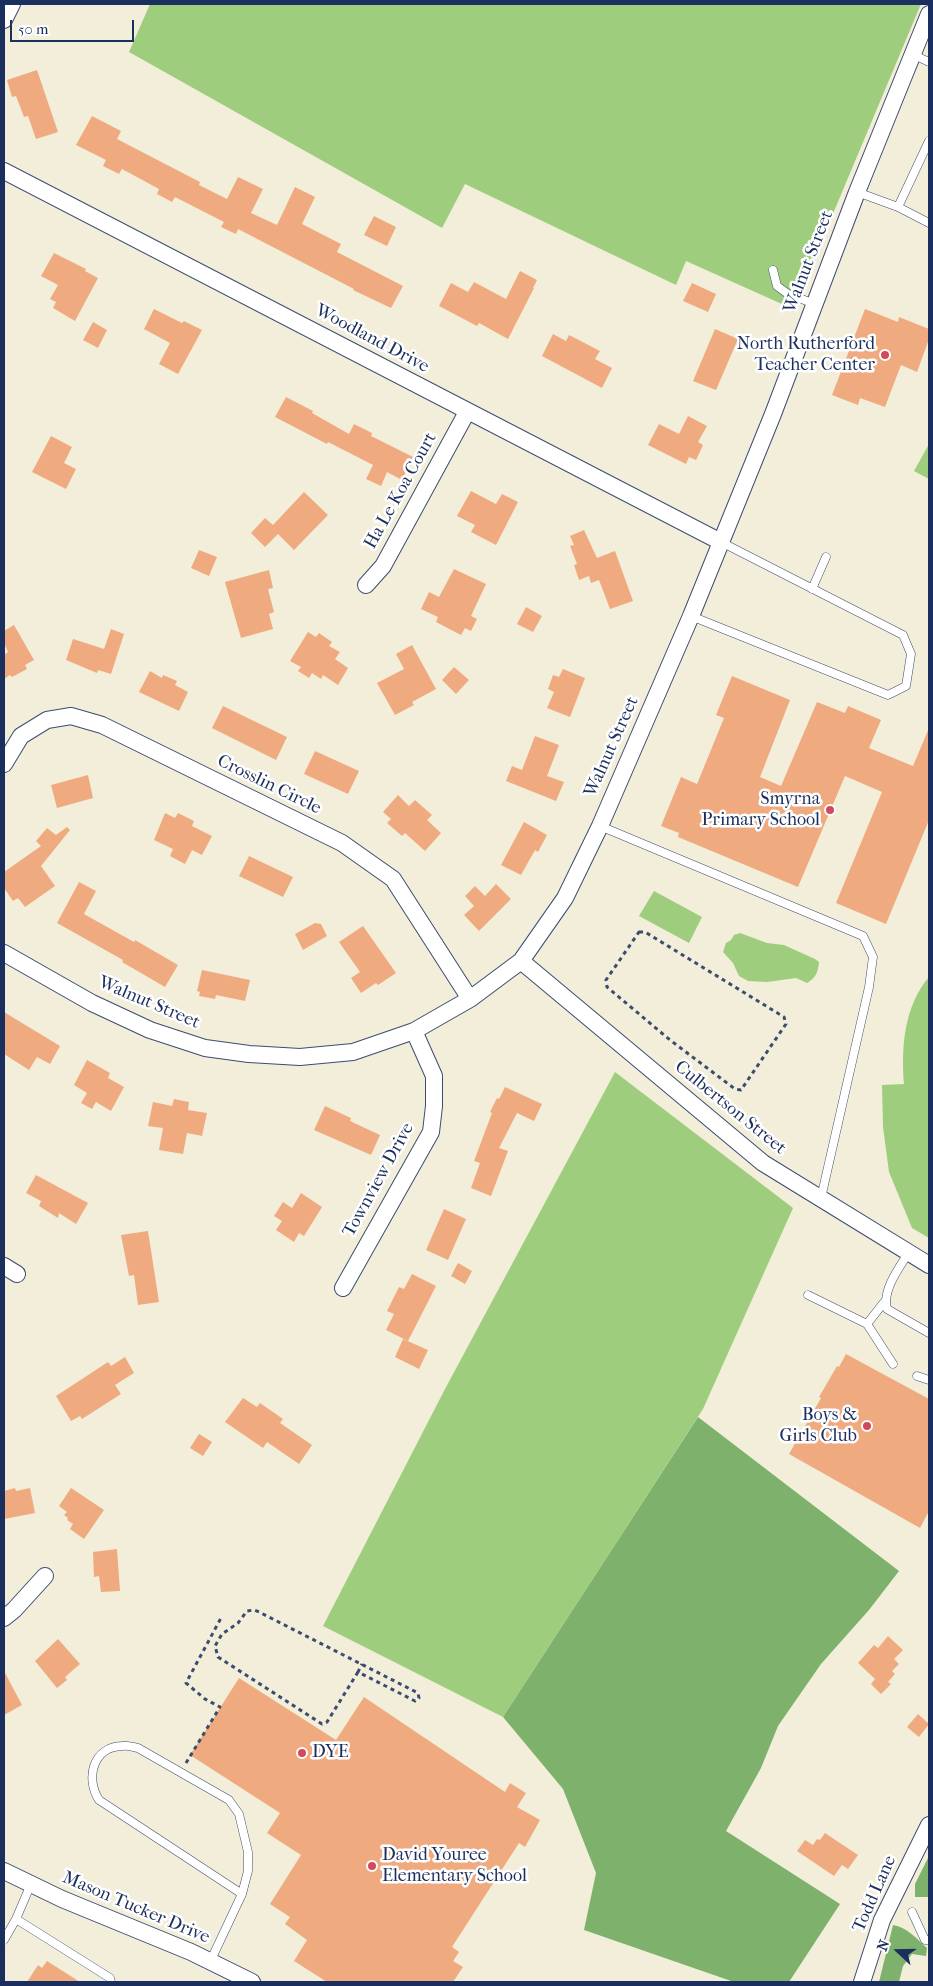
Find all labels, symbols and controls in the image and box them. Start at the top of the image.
scale bar [12,10,136,42]
text: 50 m [18,20,48,38]
street label: Walnut Street [780,208,838,316]
street label: Woodland Drive [311,300,433,378]
place label: North Rutherford Teacher Center [737,334,875,376]
marker: North Rutherford Teacher Center [879,349,891,361]
street label: Ha Le Koa Court [360,429,442,553]
street label: Walnut Street [580,693,644,801]
street label: Crosslin Circle [213,751,325,819]
place label: Smyrna Primary School [702,789,820,832]
marker: Smyrna Primary School [824,804,836,816]
street label: Walnut Street [95,972,203,1034]
street label: Culbertson Street [670,1056,790,1160]
street label: Townview Drive [339,1119,419,1241]
place label: Boys & Girls Club [779,1405,857,1448]
marker: Boys & Girls Club [861,1420,873,1432]
place label: DYE [312,1742,349,1764]
marker: DYE [296,1747,308,1759]
place label: David Youree Elementary School [382,1845,527,1888]
street label: Todd Lane [849,1852,901,1936]
marker: David Youree Elementary School [366,1860,378,1872]
street label: Mason Tucker Drive [59,1867,213,1949]
north arrow [873,1926,923,1976]
text: N [874,1937,893,1953]

